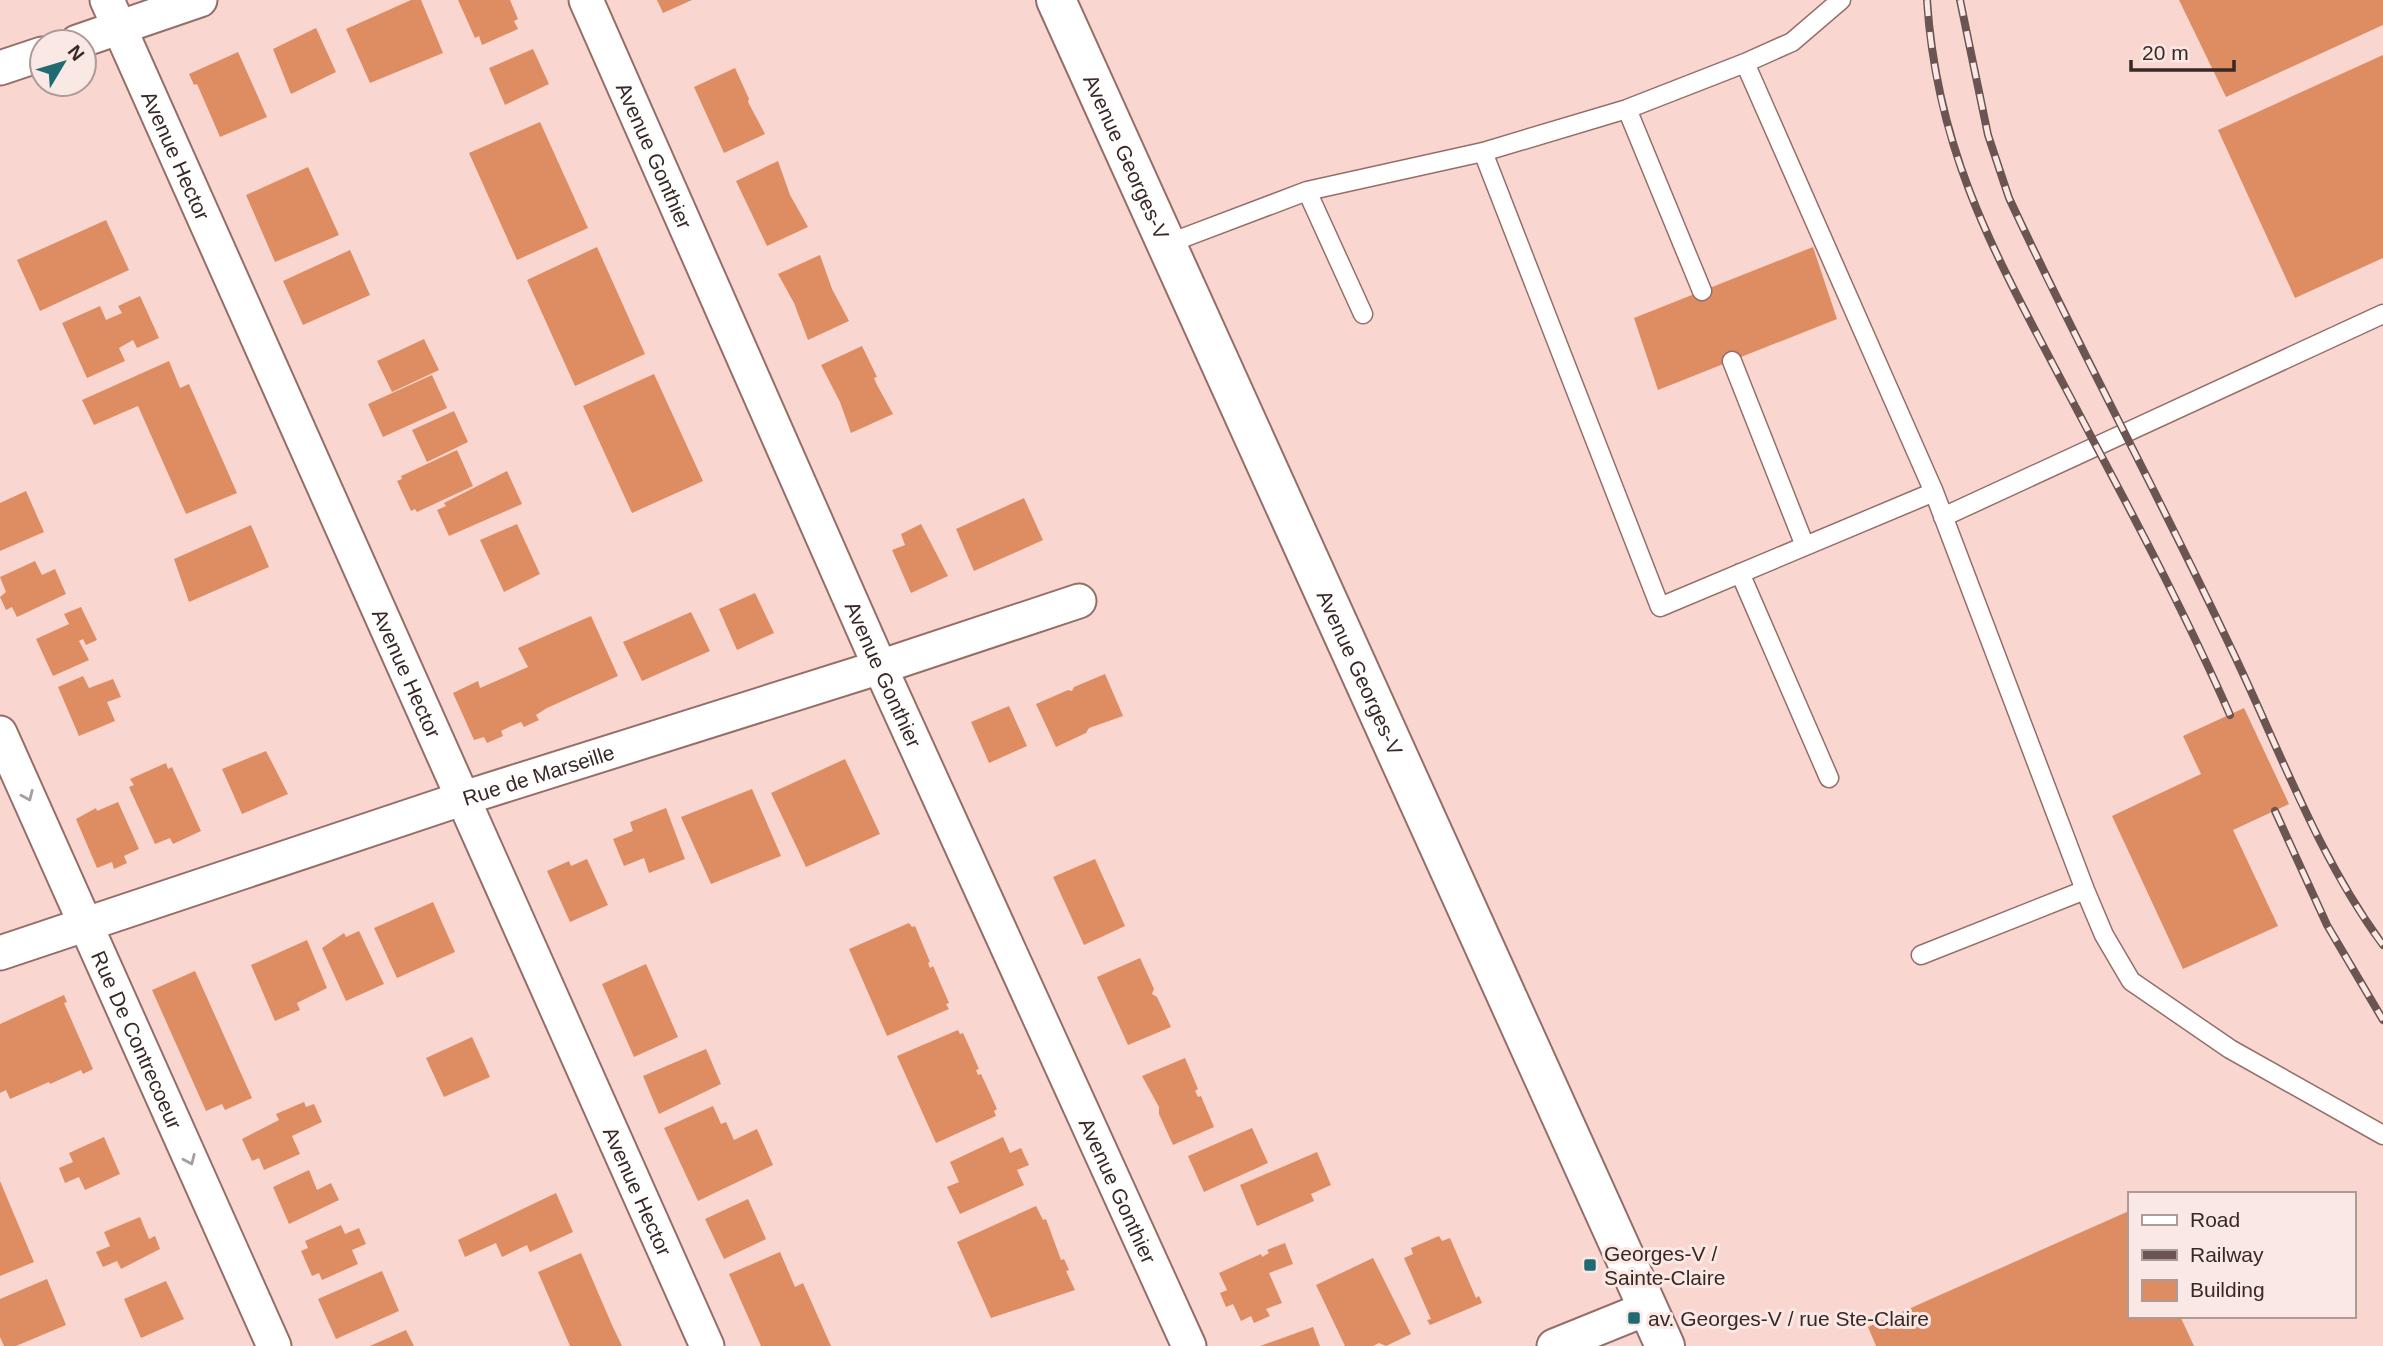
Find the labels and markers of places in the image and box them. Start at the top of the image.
place label: Georges-V / Sainte-Claire [1604,1242,1725,1289]
marker: Georges-V / Sainte-Claire [1582,1257,1598,1273]
place label: av. Georges-V / rue Ste-Claire [1648,1307,1929,1330]
marker: av. Georges-V / rue Ste-Claire [1626,1310,1642,1326]

